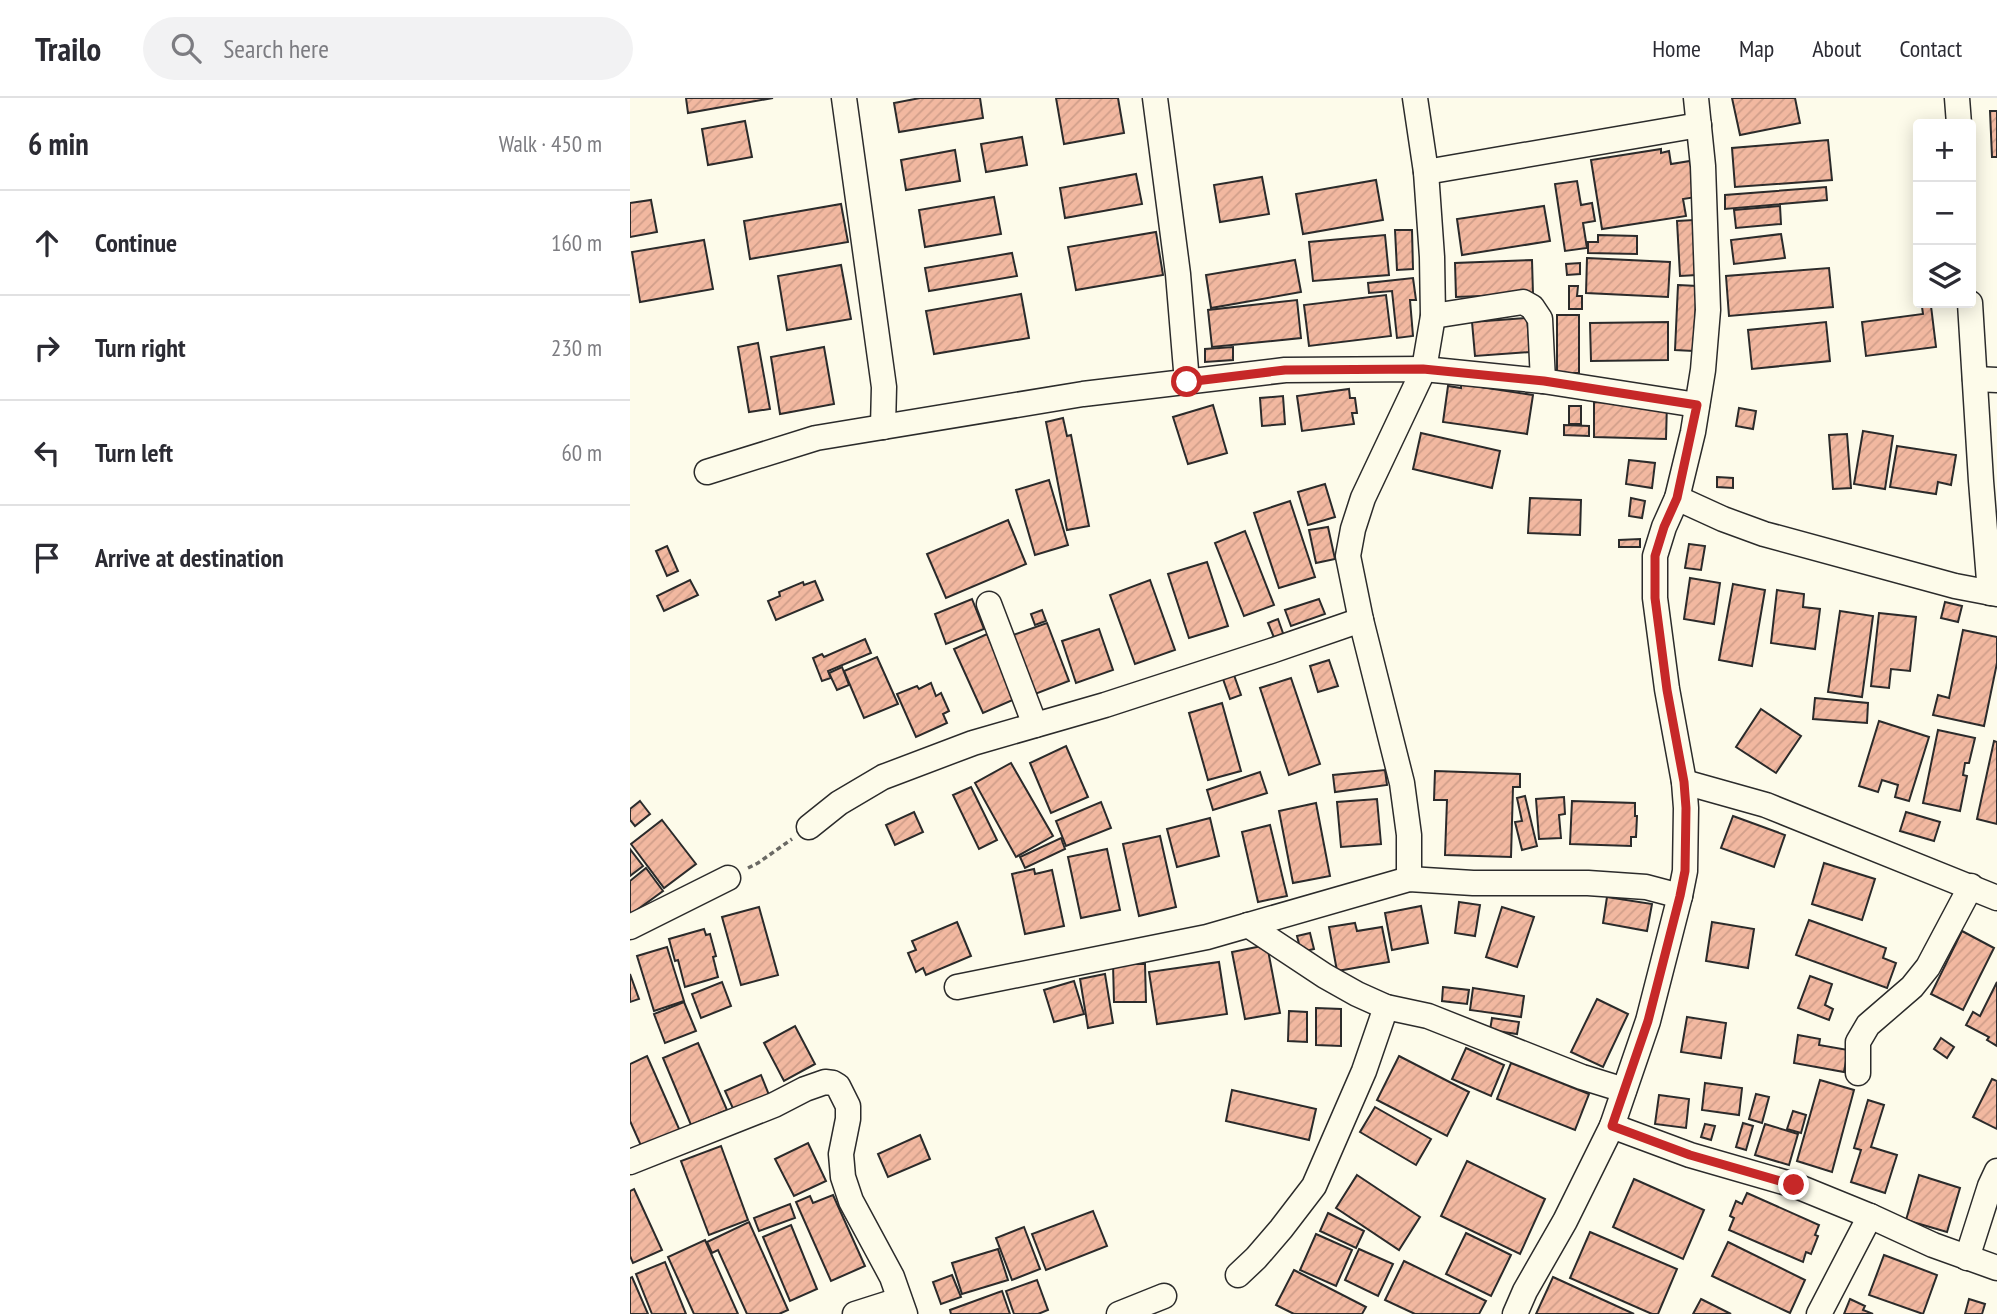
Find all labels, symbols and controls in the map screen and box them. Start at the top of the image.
search box [143,17,633,80]
text: Trailo [35,27,101,70]
icon: search [167,29,205,67]
text: Search here [223,32,329,65]
text: Home [1652,33,1701,64]
text: Map [1739,33,1774,64]
text: About [1812,33,1861,64]
text: Contact [1899,33,1962,64]
map controls [1913,119,1976,308]
button: + [1913,119,1976,182]
text: 6 min [28,124,89,163]
text: Walk · 450 m [499,129,602,158]
button: − [1913,182,1976,245]
icon: ahead [28,224,66,262]
text: Continue [95,226,177,259]
text: 160 m [551,228,602,257]
button: layers [1913,245,1976,308]
icon: right [28,329,66,367]
text: Turn right [95,331,186,364]
text: 230 m [551,333,602,362]
route start [1171,366,1202,397]
icon: left [28,434,66,472]
text: Turn left [95,436,173,469]
text: 60 m [561,438,602,467]
icon: arrive [28,539,66,577]
text: Arrive at destination [95,541,284,574]
route end [1778,1169,1809,1200]

